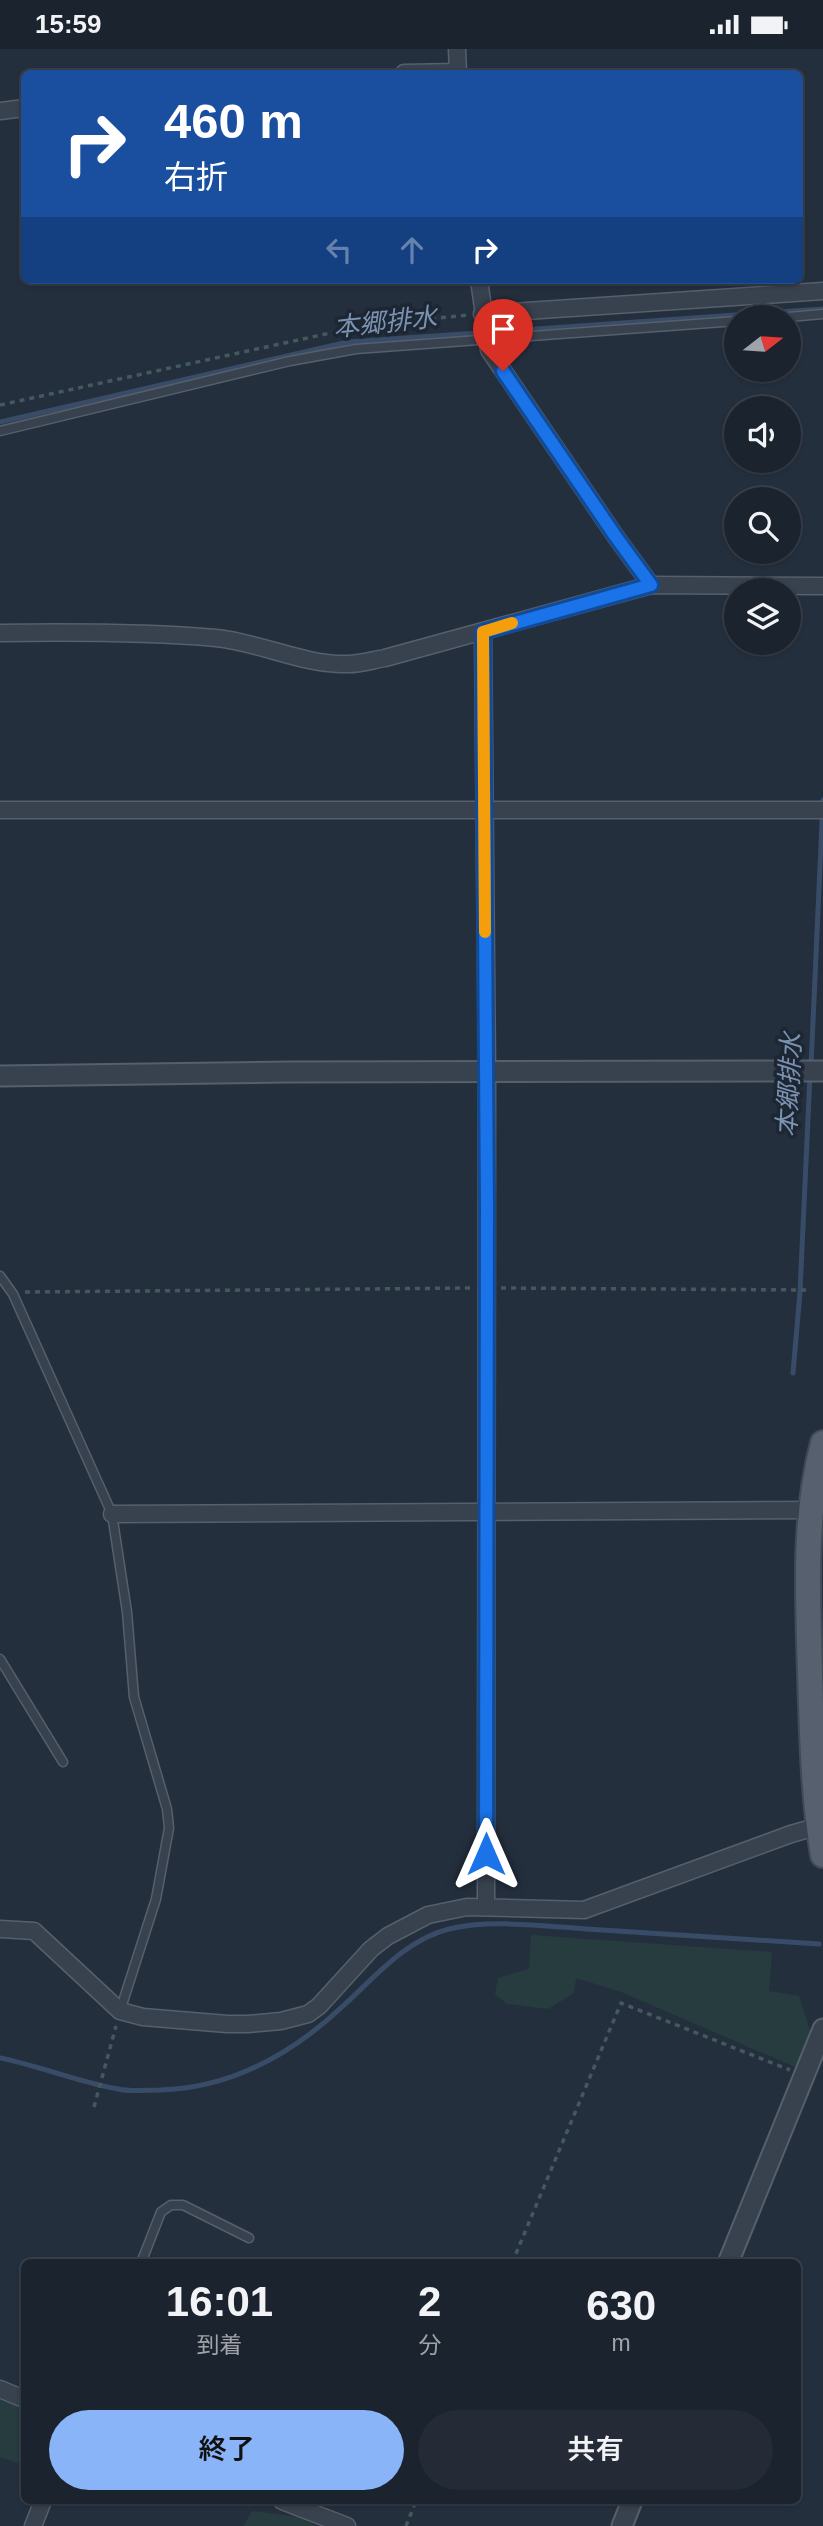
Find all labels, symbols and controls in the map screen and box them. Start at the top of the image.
text: 15:59 [35,9,102,39]
text: 460 m [164,94,303,148]
icon: right [49,98,140,189]
text: 右折 [164,159,228,195]
icon: left [320,231,358,269]
icon: ahead [393,231,431,269]
icon: right [466,231,504,269]
pin [473,299,533,371]
water label: 本郷排水 [332,301,441,342]
north arrow [724,305,802,381]
map controls [724,305,801,655]
icon: arrive [484,310,522,348]
button: sound [724,396,801,473]
button: search [724,487,801,564]
button: layers [724,578,801,655]
water label: 本郷排水 [771,1029,807,1138]
position arrow [449,1817,523,1891]
text: 16:01 [166,2278,273,2325]
text: 2 [418,2278,441,2325]
text: 630 [586,2282,656,2329]
text: m [612,2330,631,2356]
text: 到着 [196,2332,242,2358]
text: 分 [418,2332,441,2358]
button: 終了 [49,2410,404,2490]
button: 共有 [418,2410,773,2490]

